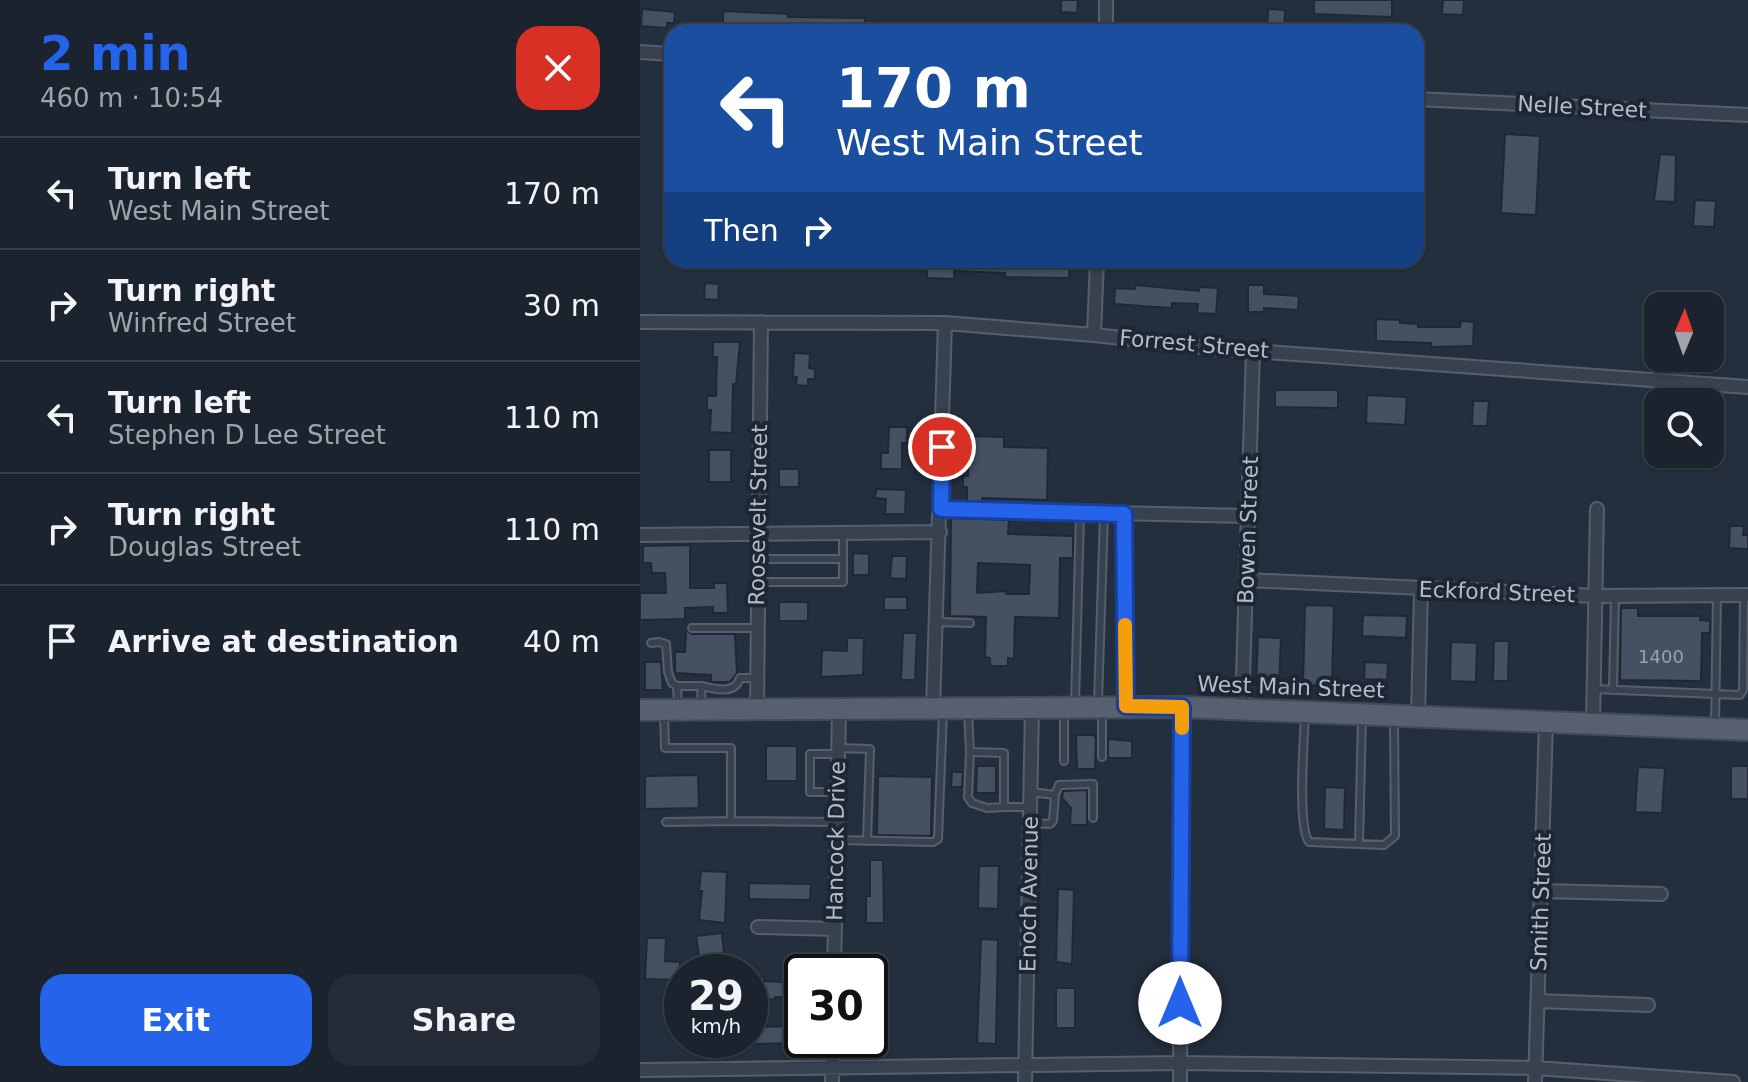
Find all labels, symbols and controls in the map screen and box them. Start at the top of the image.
text: 2 min [40,25,191,81]
button: close [516,26,600,110]
text: 170 m [836,55,1031,120]
icon: left [704,56,808,160]
text: 460 m · 10:54 [40,83,223,113]
street label: Nelle Street [1517,91,1648,123]
text: West Main Street [836,122,1143,163]
text: Turn left [108,161,251,196]
icon: left [40,171,84,215]
text: 170 m [504,176,600,211]
text: West Main Street [108,196,330,226]
icon: right [795,208,839,252]
text: Then [704,213,779,248]
text: Turn right [108,273,275,308]
icon: right [40,283,84,327]
text: 30 m [523,288,600,323]
north arrow [1644,292,1724,372]
map controls [1644,292,1724,468]
text: Winfred Street [108,308,296,338]
street label: Forrest Street [1118,325,1270,363]
text: Turn left [108,385,251,420]
button: search [1644,388,1724,468]
icon: left [40,395,84,439]
text: 110 m [504,400,600,435]
pin [908,413,976,481]
text: Stephen D Lee Street [108,420,386,450]
street label: Roosevelt Street [744,424,772,606]
icon: arrive [920,425,964,469]
street label: Bowen Street [1233,455,1263,604]
text: Turn right [108,497,275,532]
icon: right [40,507,84,551]
text: 110 m [504,512,600,547]
text: Douglas Street [108,532,301,562]
street label: Eckford Street [1418,577,1576,607]
icon: arrive [40,619,84,663]
text: Arrive at destination [108,624,459,659]
text: 40 m [523,624,600,659]
house number: 1400 [1638,646,1684,667]
street label: West Main Street [1197,671,1385,703]
street label: Hancock Drive [822,761,850,921]
street label: Enoch Avenue [1015,816,1043,972]
street label: Smith Street [1526,832,1556,971]
speed limit sign: 30 [784,954,888,1058]
position arrow [1138,961,1222,1045]
text: 29 [688,973,744,1019]
button: Exit [40,974,312,1066]
button: Share [328,974,600,1066]
text: km/h [691,1014,741,1038]

